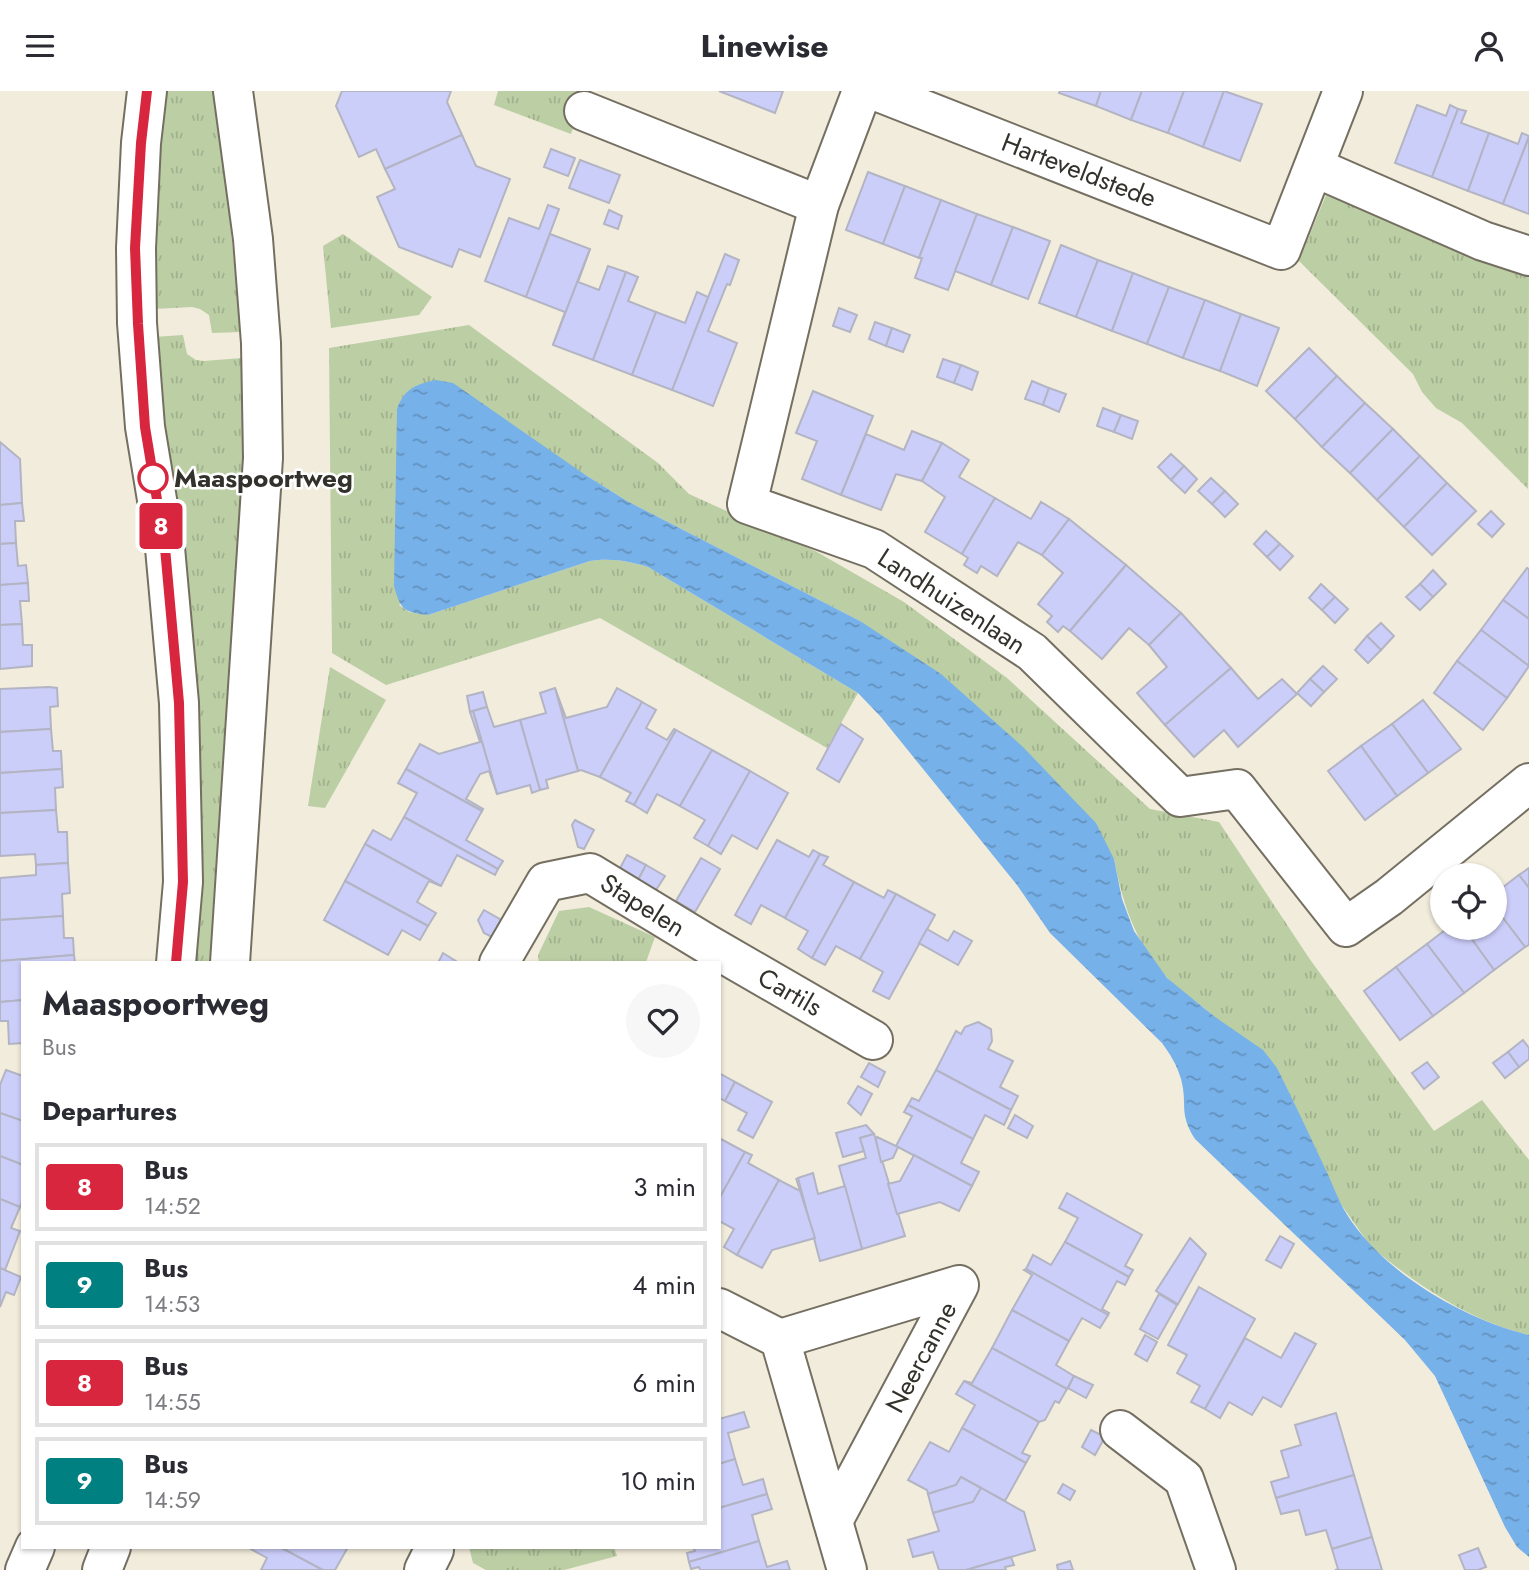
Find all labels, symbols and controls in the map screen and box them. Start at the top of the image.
text: Linewise [700,23,829,69]
icon: menu [21,27,59,65]
icon: person [1470,27,1508,65]
street label: Harteveldstede [996,123,1162,217]
place label: Maaspoortweg [174,459,353,497]
marker: Maaspoortweg [138,463,168,493]
line badge: 8 [138,503,184,549]
text: 8 [153,508,169,543]
street label: Landhuizenlaan [870,539,1034,663]
map controls [1430,863,1507,940]
button: locate [1430,863,1507,940]
street label: Stapelen [593,864,693,946]
street label: Cartils [751,958,829,1026]
text: Maaspoortweg [42,980,269,1027]
button: heart [626,984,700,1058]
text: Bus [42,1030,76,1064]
text: Departures [42,1092,177,1130]
text: Bus [144,1151,188,1189]
text: 3 min [633,1168,696,1206]
text: 8 [77,1169,92,1204]
text: 14:52 [144,1189,201,1223]
text: Bus [144,1249,188,1287]
text: 4 min [632,1266,696,1304]
text: 9 [76,1267,93,1302]
text: 14:53 [144,1287,200,1321]
street label: Neercanne [876,1295,966,1419]
text: Bus [144,1347,188,1385]
text: 6 min [633,1364,696,1402]
text: 8 [77,1365,92,1400]
text: 14:55 [144,1385,201,1419]
text: Bus [144,1445,188,1483]
text: 10 min [620,1462,696,1500]
text: 9 [76,1463,93,1498]
text: 14:59 [144,1483,201,1517]

